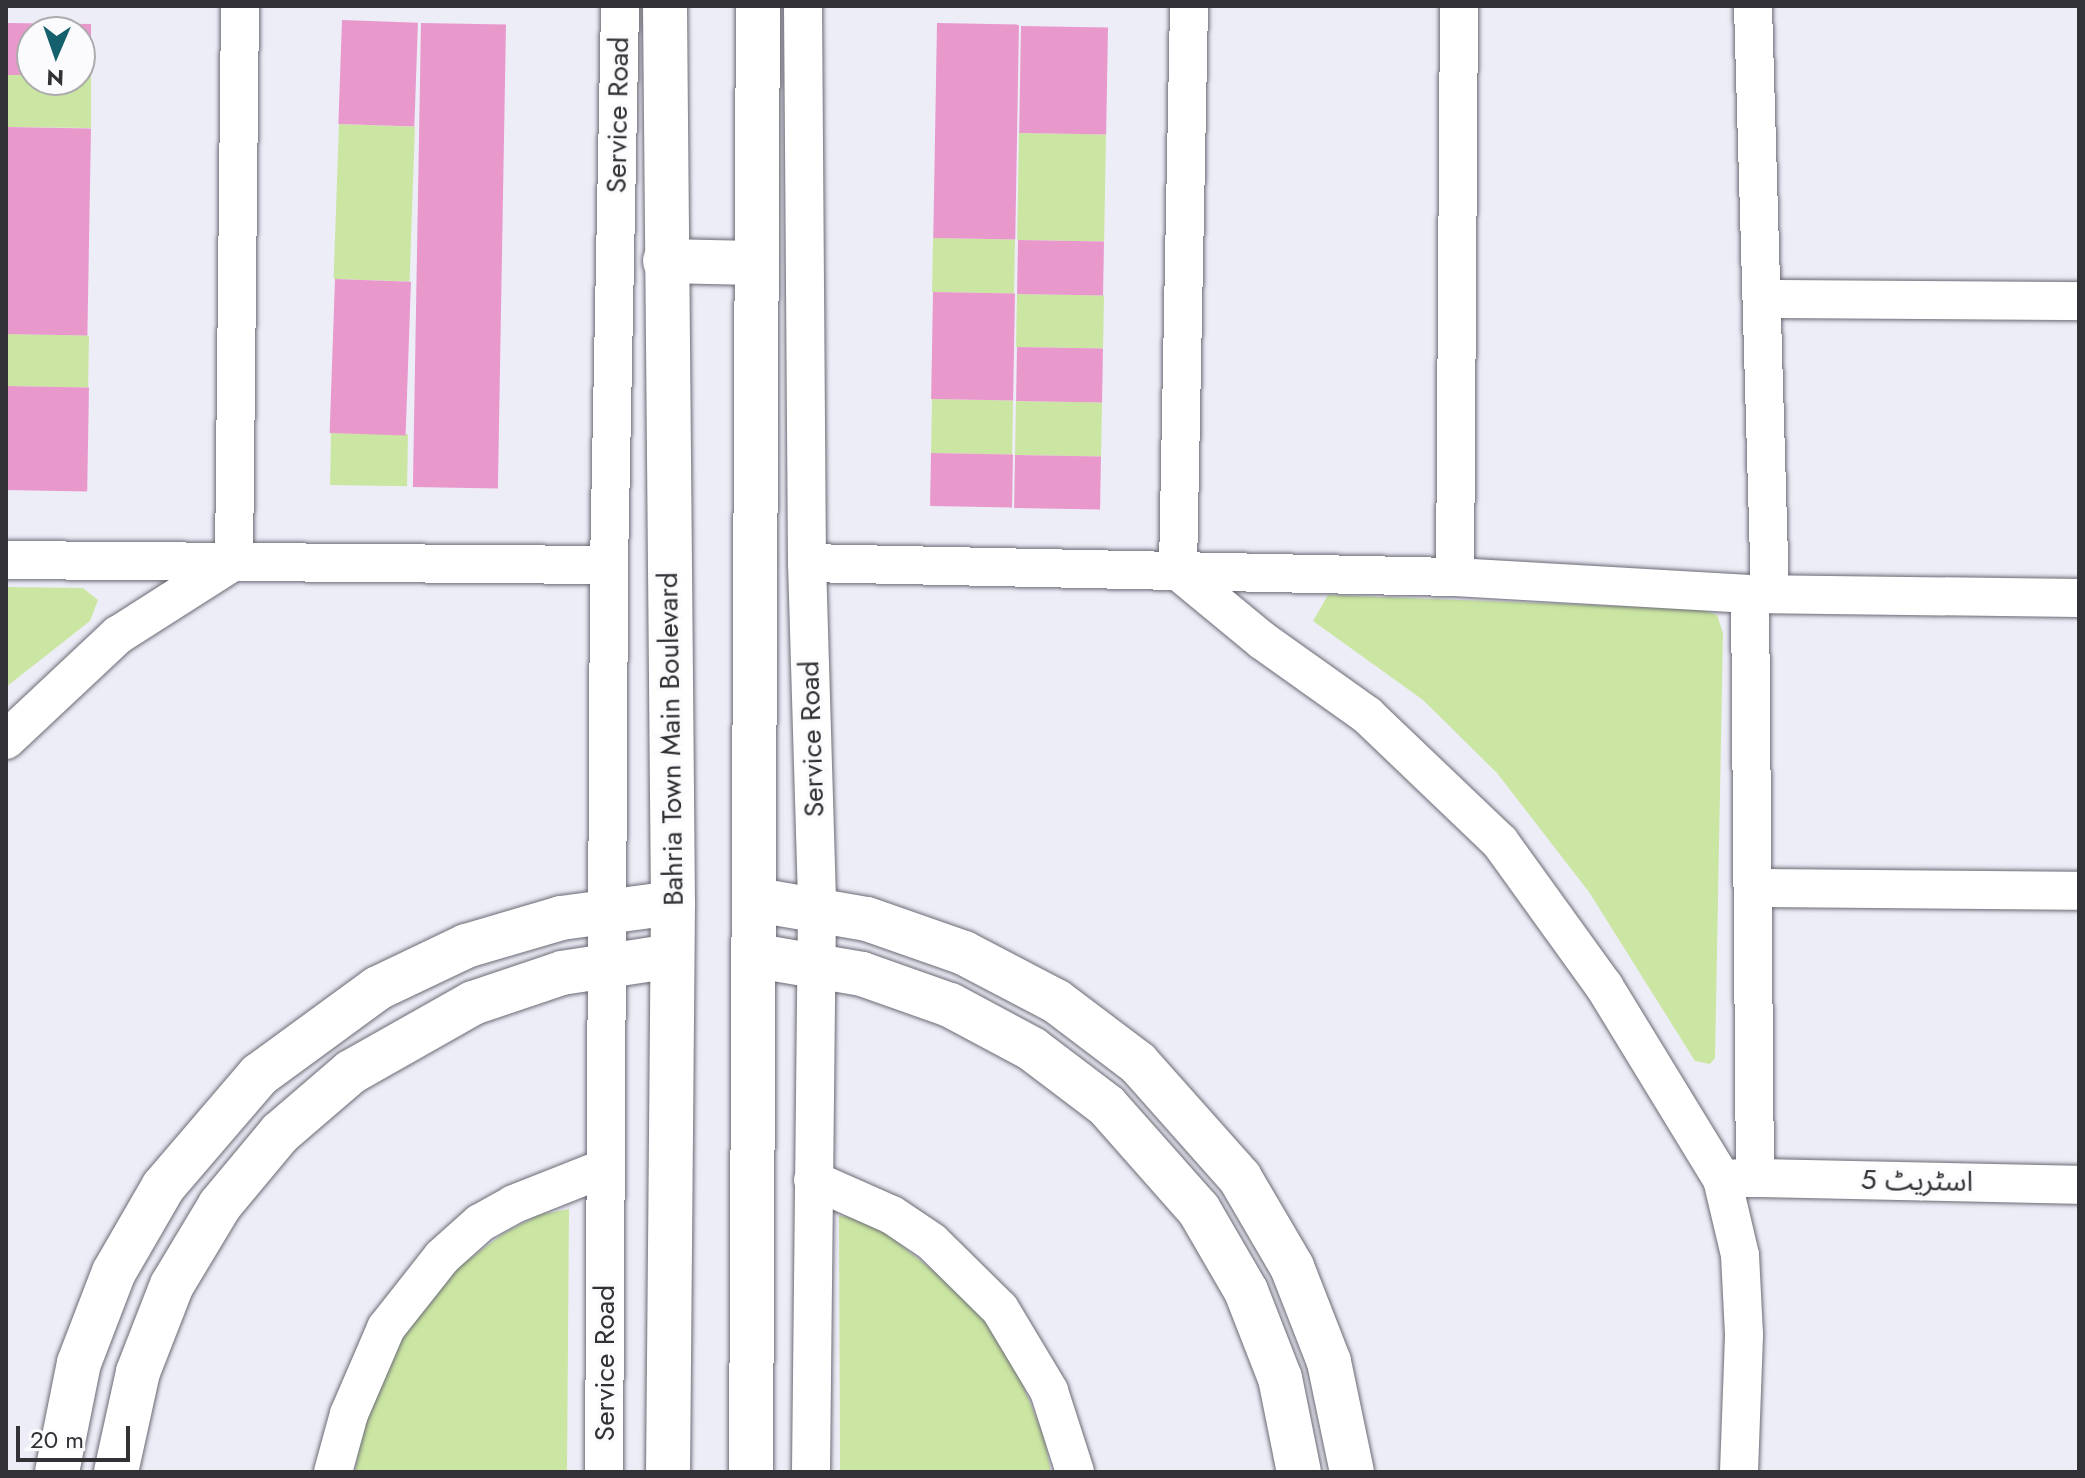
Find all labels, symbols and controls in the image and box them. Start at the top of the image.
north arrow [16,16,96,96]
street label: Service Road [600,37,636,193]
text: N [46,62,65,94]
street label: Bahria Town Main Boulevard [651,572,691,906]
street label: Service Road [792,660,832,818]
street label: اسٹریٹ 5 [1860,1163,1974,1199]
street label: Service Road [588,1285,622,1441]
scale bar [20,1410,134,1460]
text: 20 m [30,1422,84,1457]

